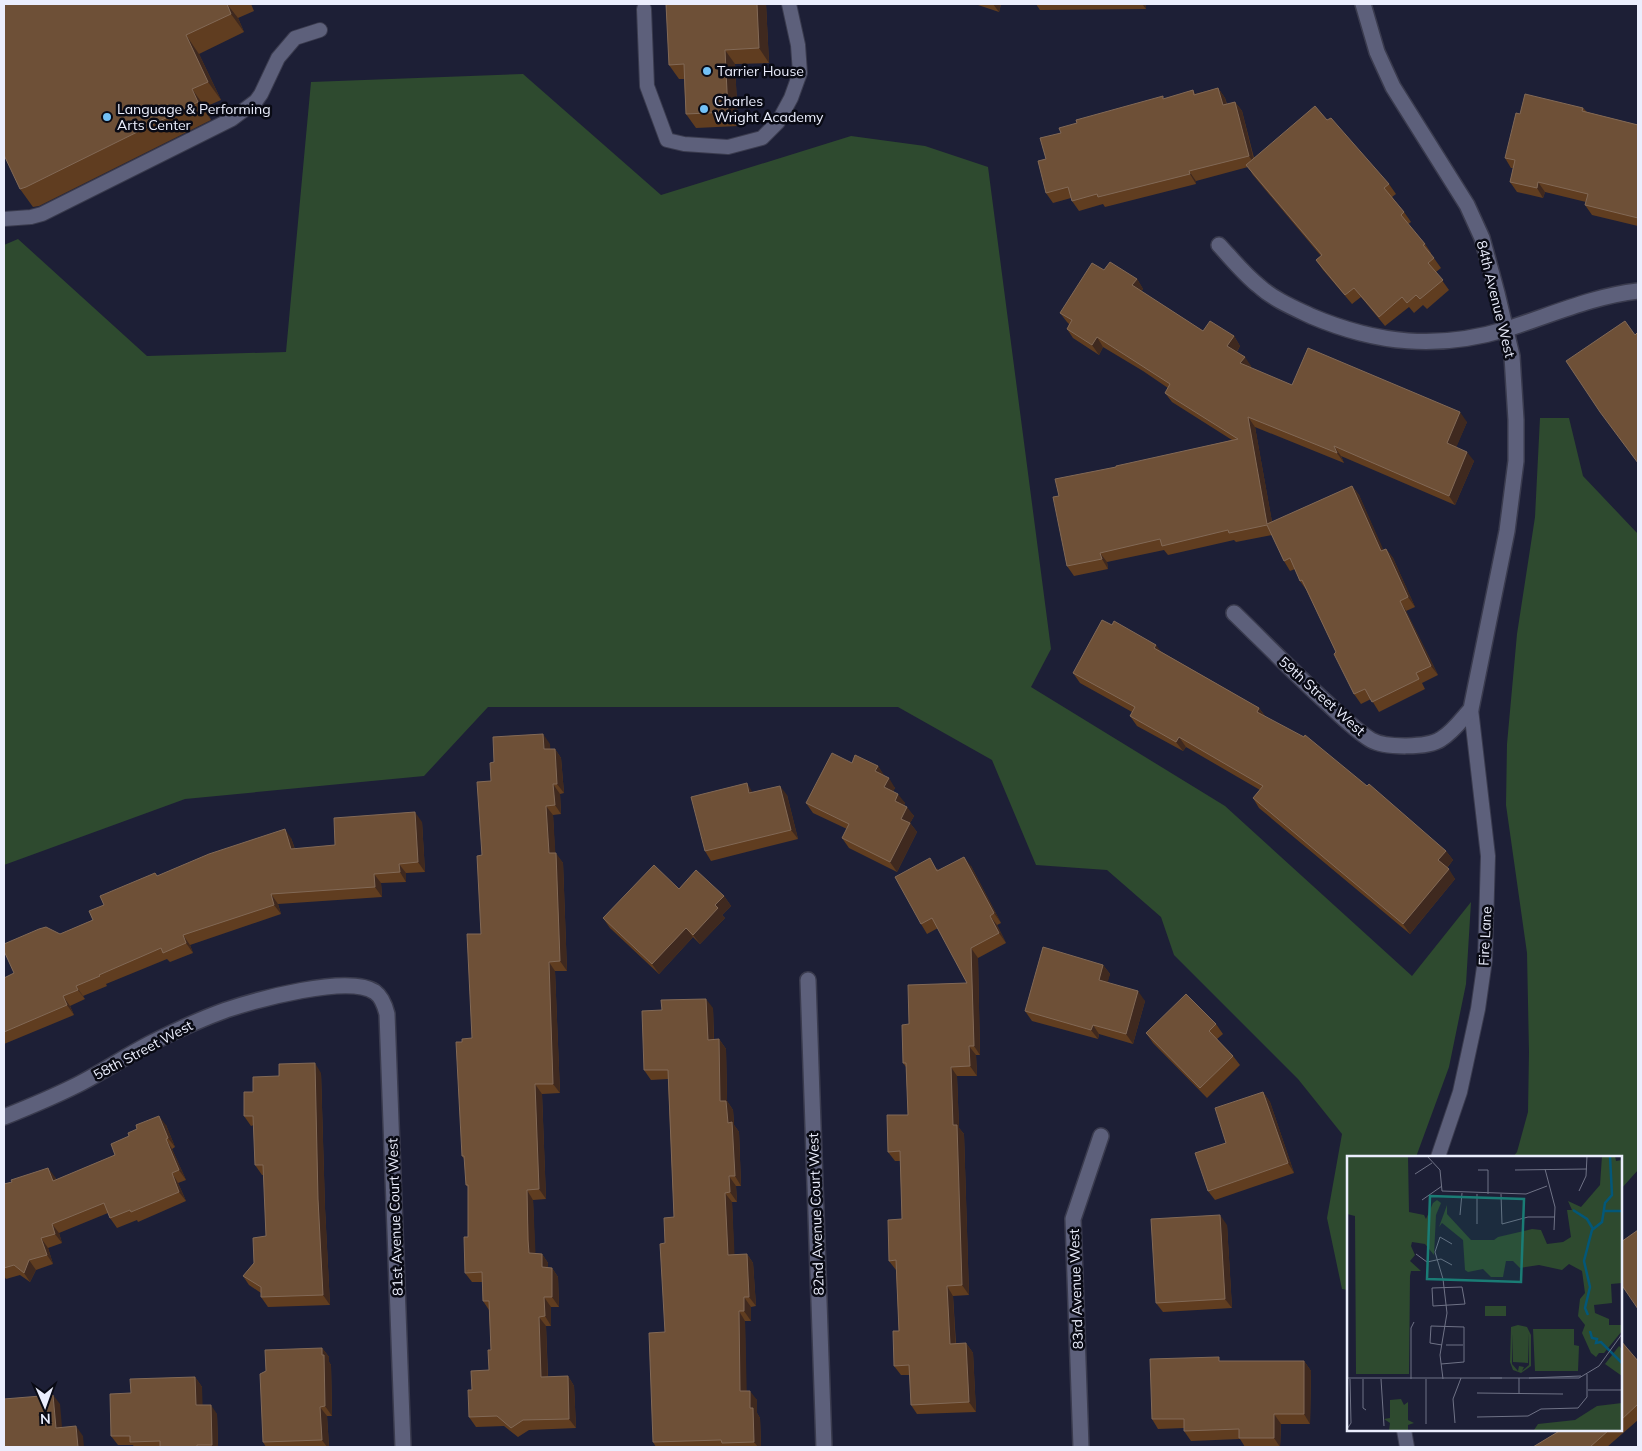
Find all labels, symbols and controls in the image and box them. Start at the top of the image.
place label: Tarrier House [717,62,804,80]
marker: Tarrier House [701,65,713,77]
place label: Charles Wright Academy [714,92,824,126]
place label: Language & Performing Arts Center [117,100,271,134]
marker: Charles Wright Academy [698,103,710,115]
marker: Language & Performing Arts Center [101,111,113,123]
street label: 84th Avenue West [1473,239,1519,360]
street label: 59th Street West [1275,652,1369,740]
street label: Fire Lane [1474,906,1496,966]
street label: 58th Street West [90,1016,196,1084]
street label: 82nd Avenue Court West [804,1132,828,1296]
street label: 81st Avenue Court West [383,1138,407,1296]
inset map [1347,1156,1622,1431]
street label: 83rd Avenue West [1065,1228,1087,1349]
north arrow [20,1381,70,1431]
text: N [40,1410,51,1428]

